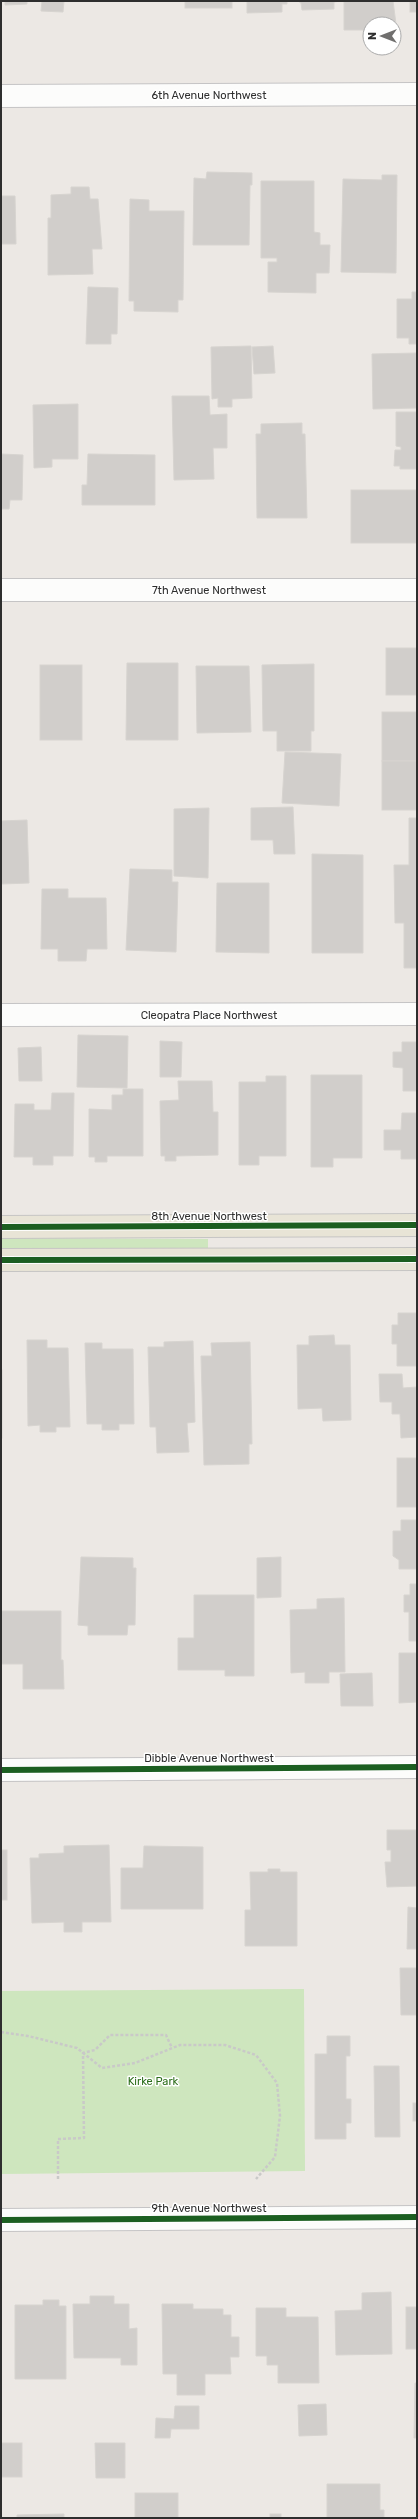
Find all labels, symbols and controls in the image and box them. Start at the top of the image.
north arrow [362,16,402,56]
text: N [366,32,379,40]
street label: 6th Avenue Northwest [151,89,267,102]
street label: 7th Avenue Northwest [152,584,267,597]
street label: Cleopatra Place Northwest [141,1009,278,1022]
street label: 8th Avenue Northwest [151,1210,267,1223]
street label: Dibble Avenue Northwest [144,1752,274,1765]
park label: Kirke Park [128,2075,179,2088]
street label: 9th Avenue Northwest [152,2202,267,2215]

